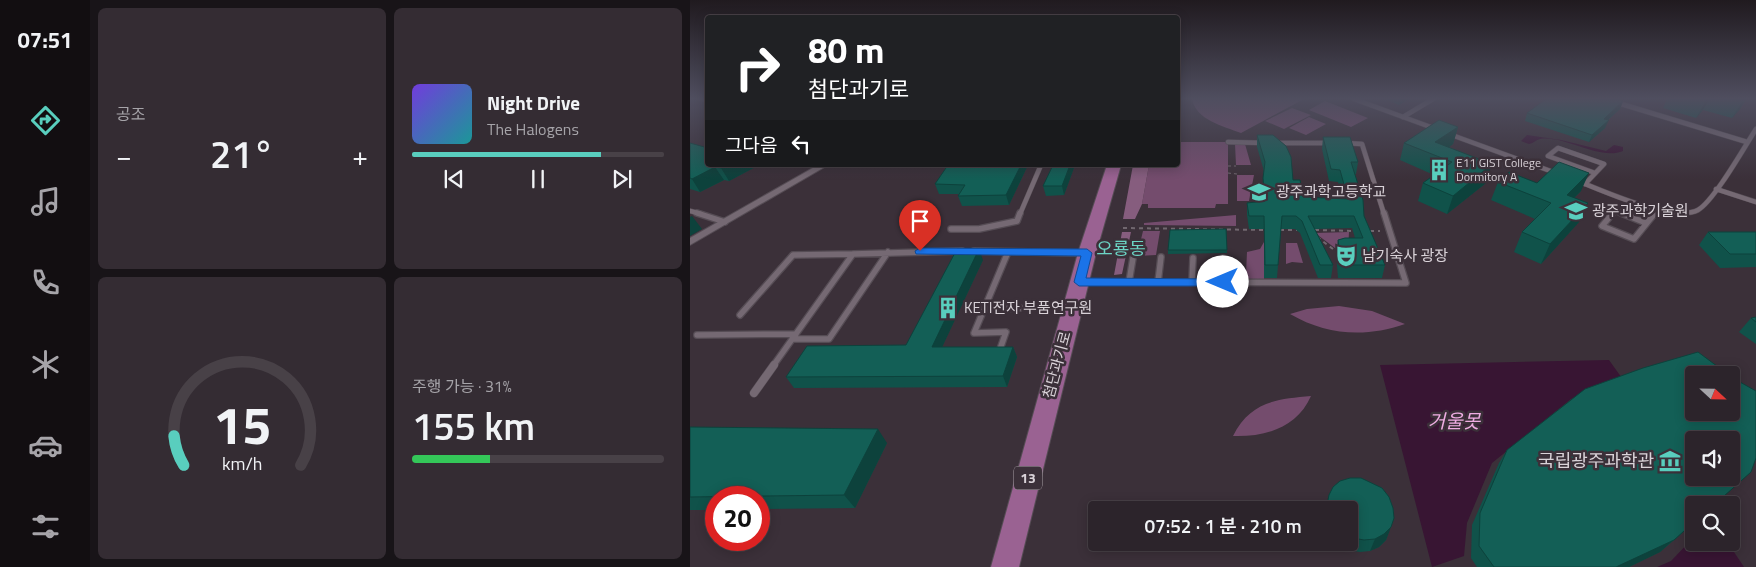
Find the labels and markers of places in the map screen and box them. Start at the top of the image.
place label: E11 GIST College Dormitory A [1456,153,1541,186]
building icon: E11 GIST College Dormitory A [1426,157,1452,183]
school or university icon: 광주과학고등학교 [1246,179,1272,205]
place label: 광주과학고등학교 [1276,180,1386,203]
school or university icon: 광주과학기술원 [1563,198,1589,224]
place label: 광주과학기술원 [1592,199,1689,222]
pin [899,200,941,251]
theatre icon: 남기숙사 광장 [1333,243,1359,269]
place label: 남기숙사 광장 [1362,244,1448,267]
building icon: KETI전자 부품연구원 [935,295,961,321]
place label: KETI전자 부품연구원 [964,296,1092,319]
place label: 국립광주과학관 [1538,447,1654,474]
museum icon: 국립광주과학관 [1657,448,1683,474]

